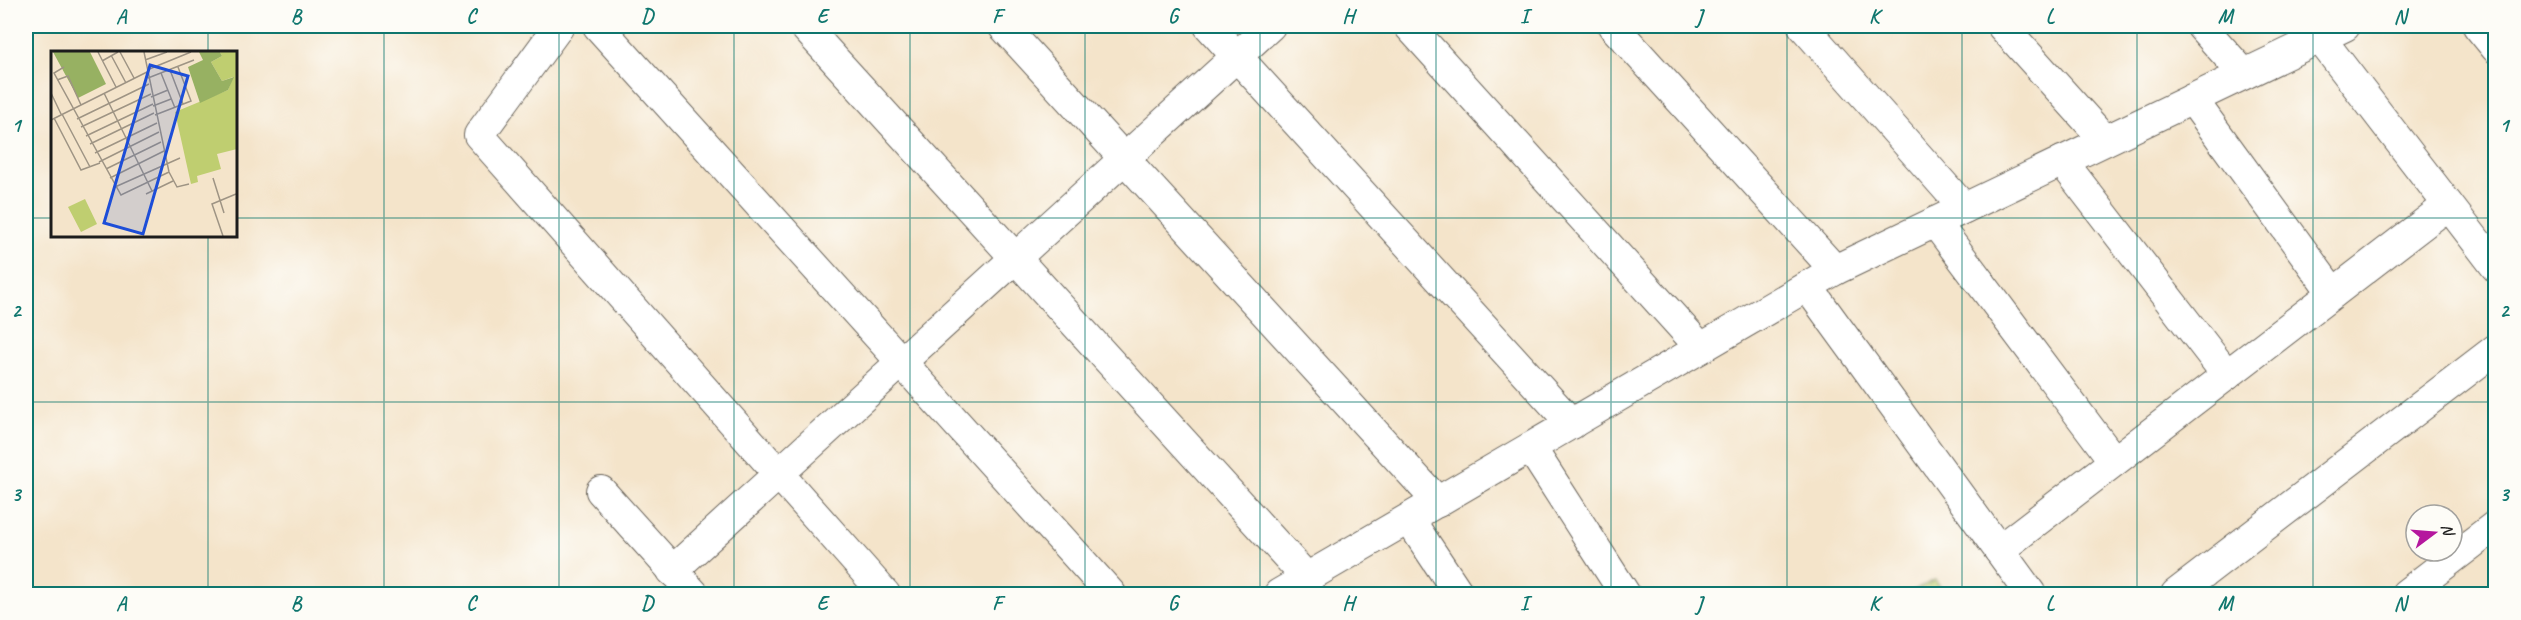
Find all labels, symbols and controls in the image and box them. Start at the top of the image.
text: A [116,4,128,29]
text: B [291,4,303,29]
text: C [466,4,478,29]
text: D [641,4,655,29]
text: E [817,4,831,29]
text: F [992,4,1006,29]
text: G [1168,4,1181,29]
text: H [1342,4,1357,29]
text: I [1520,4,1533,29]
text: J [1694,4,1706,29]
text: K [1869,4,1883,29]
text: L [2046,4,2056,29]
text: M [2218,4,2235,29]
text: N [2394,4,2410,29]
inset map [51,51,237,237]
text: 1 [12,113,23,138]
text: 1 [2500,113,2511,138]
text: 2 [12,298,23,323]
text: 2 [2500,298,2511,323]
text: 3 [12,482,23,507]
text: 3 [2500,482,2511,507]
north arrow [2404,503,2464,563]
text: N [2436,522,2459,540]
text: A [116,591,128,616]
text: B [291,591,303,616]
text: C [466,591,478,616]
text: D [641,591,655,616]
text: E [817,591,831,616]
text: F [992,591,1006,616]
text: G [1168,591,1181,616]
text: H [1342,591,1357,616]
text: I [1520,591,1533,616]
text: J [1694,591,1706,616]
text: K [1869,591,1883,616]
text: L [2046,591,2056,616]
text: M [2218,591,2235,616]
text: N [2394,591,2410,616]

